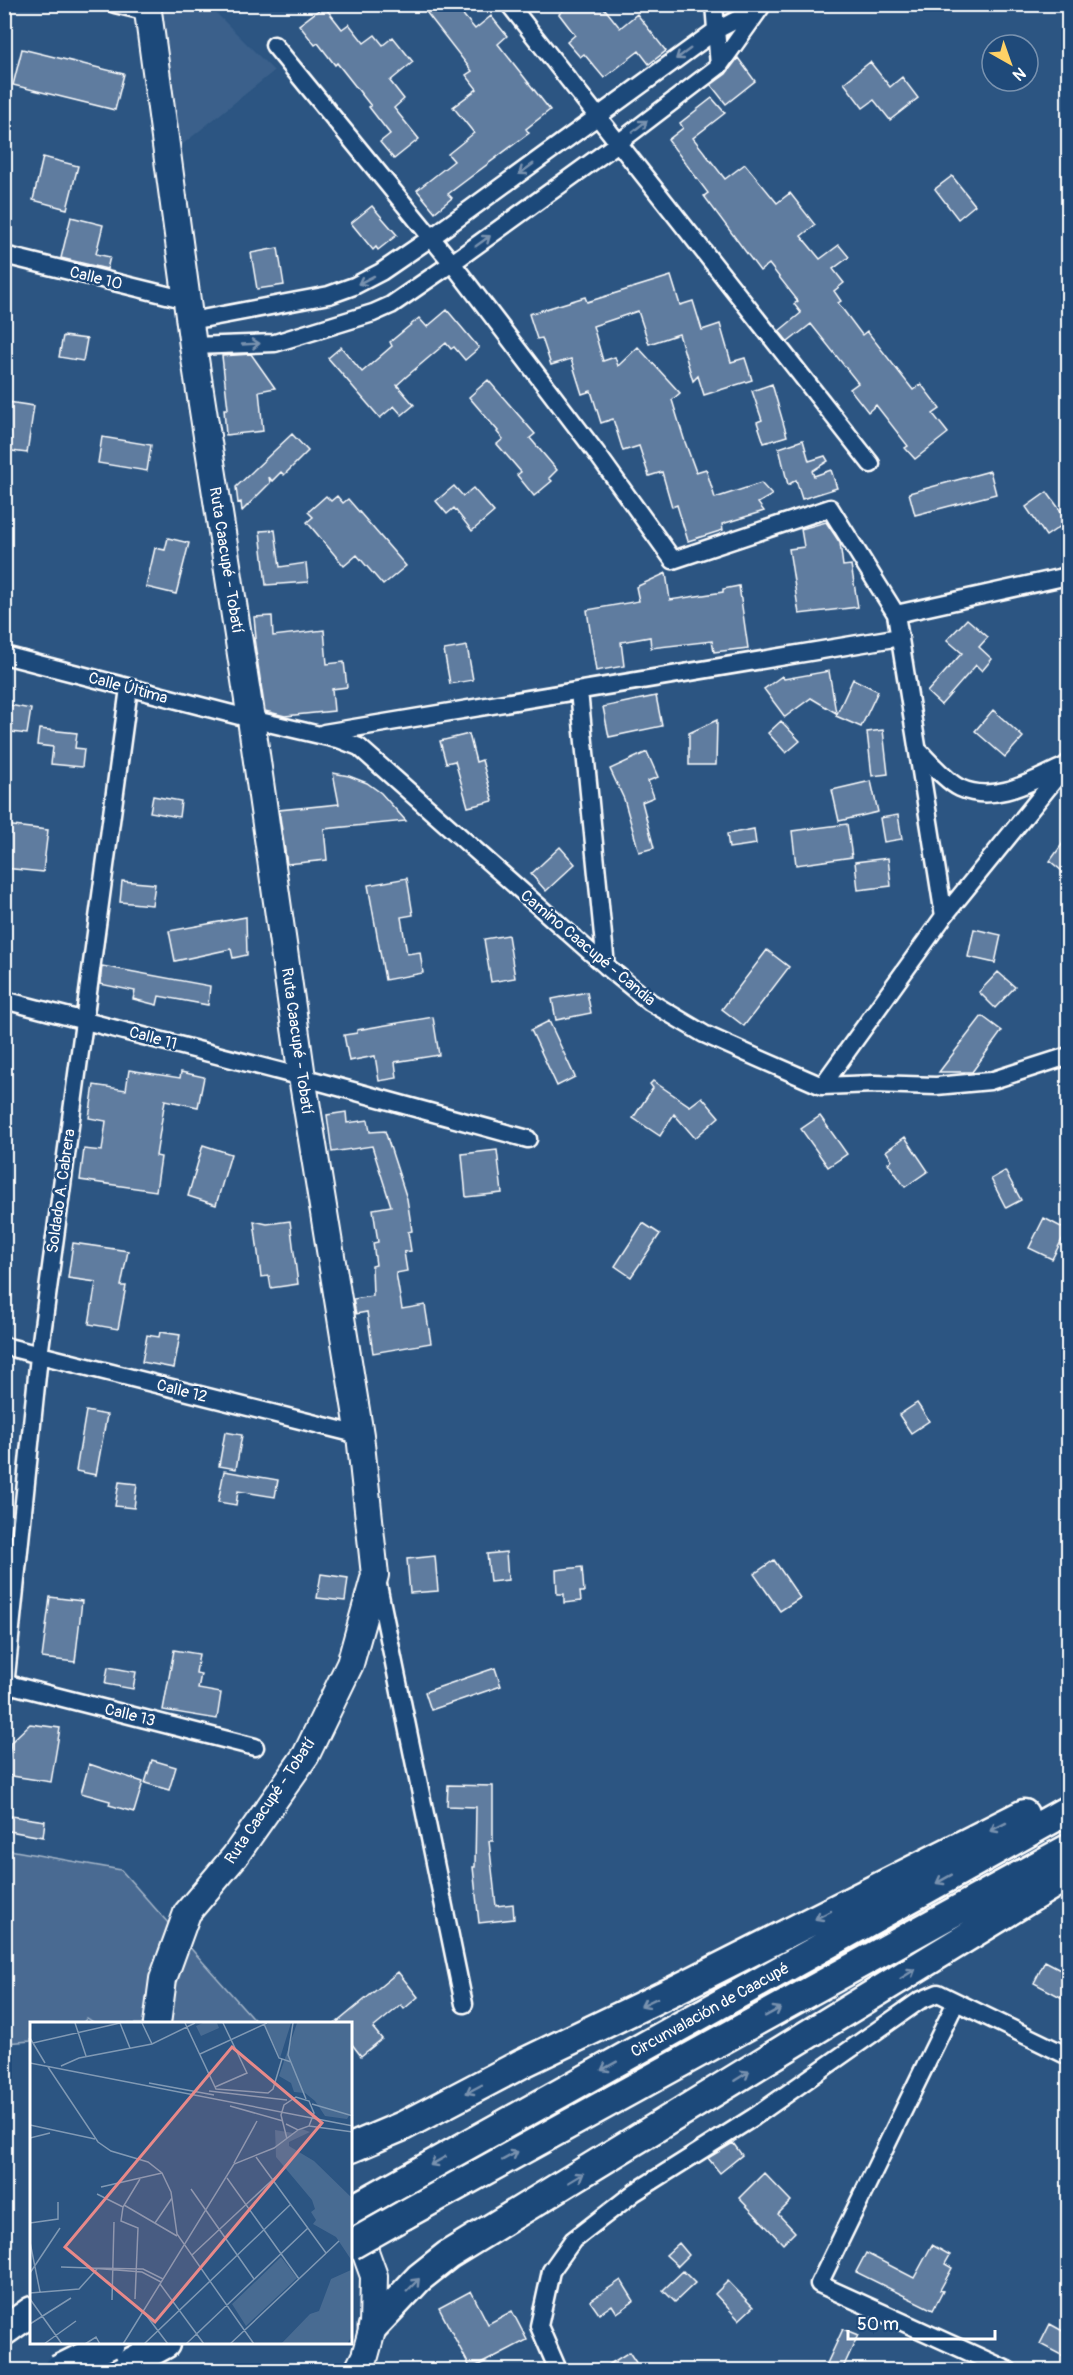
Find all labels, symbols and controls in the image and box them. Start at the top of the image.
north arrow [980,33,1040,93]
one-way arrow [676,48,692,60]
text: N [1008,63,1030,85]
one-way arrow [632,120,648,132]
one-way arrow [518,163,534,175]
one-way arrow [475,235,491,247]
street label: Calle 10 [68,262,124,294]
one-way arrow [357,275,375,286]
one-way arrow [241,338,261,349]
street label: Ruta Caacupé - Tobatí [205,485,247,635]
street label: Calle Última [86,668,170,708]
street label: Camino Caacupé - Candia [516,886,660,1010]
street label: Ruta Caacupé - Tobatí [277,966,317,1116]
street label: Calle 11 [127,1022,179,1054]
street label: Soldado A. Cabrera [42,1127,80,1255]
street label: Calle 12 [155,1375,209,1407]
street label: Calle 13 [103,1699,157,1731]
street label: Ruta Caacupé - Tobatí [220,1734,320,1868]
one-way arrow [989,1822,1007,1833]
one-way arrow [936,1873,953,1885]
one-way arrow [815,1909,833,1921]
street label: Circunvalación de Caacupé [627,1958,793,2062]
one-way arrow [899,1968,916,1980]
one-way arrow [641,1997,659,2009]
one-way arrow [764,2005,781,2017]
inset map [30,2022,352,2345]
one-way arrow [601,2060,618,2072]
one-way arrow [733,2070,750,2082]
one-way arrow [466,2084,484,2095]
one-way arrow [501,2150,519,2161]
one-way arrow [430,2156,448,2167]
one-way arrow [567,2171,584,2183]
one-way arrow [406,2277,420,2292]
scale bar [848,2303,995,2341]
text: 50 m [857,2313,899,2336]

